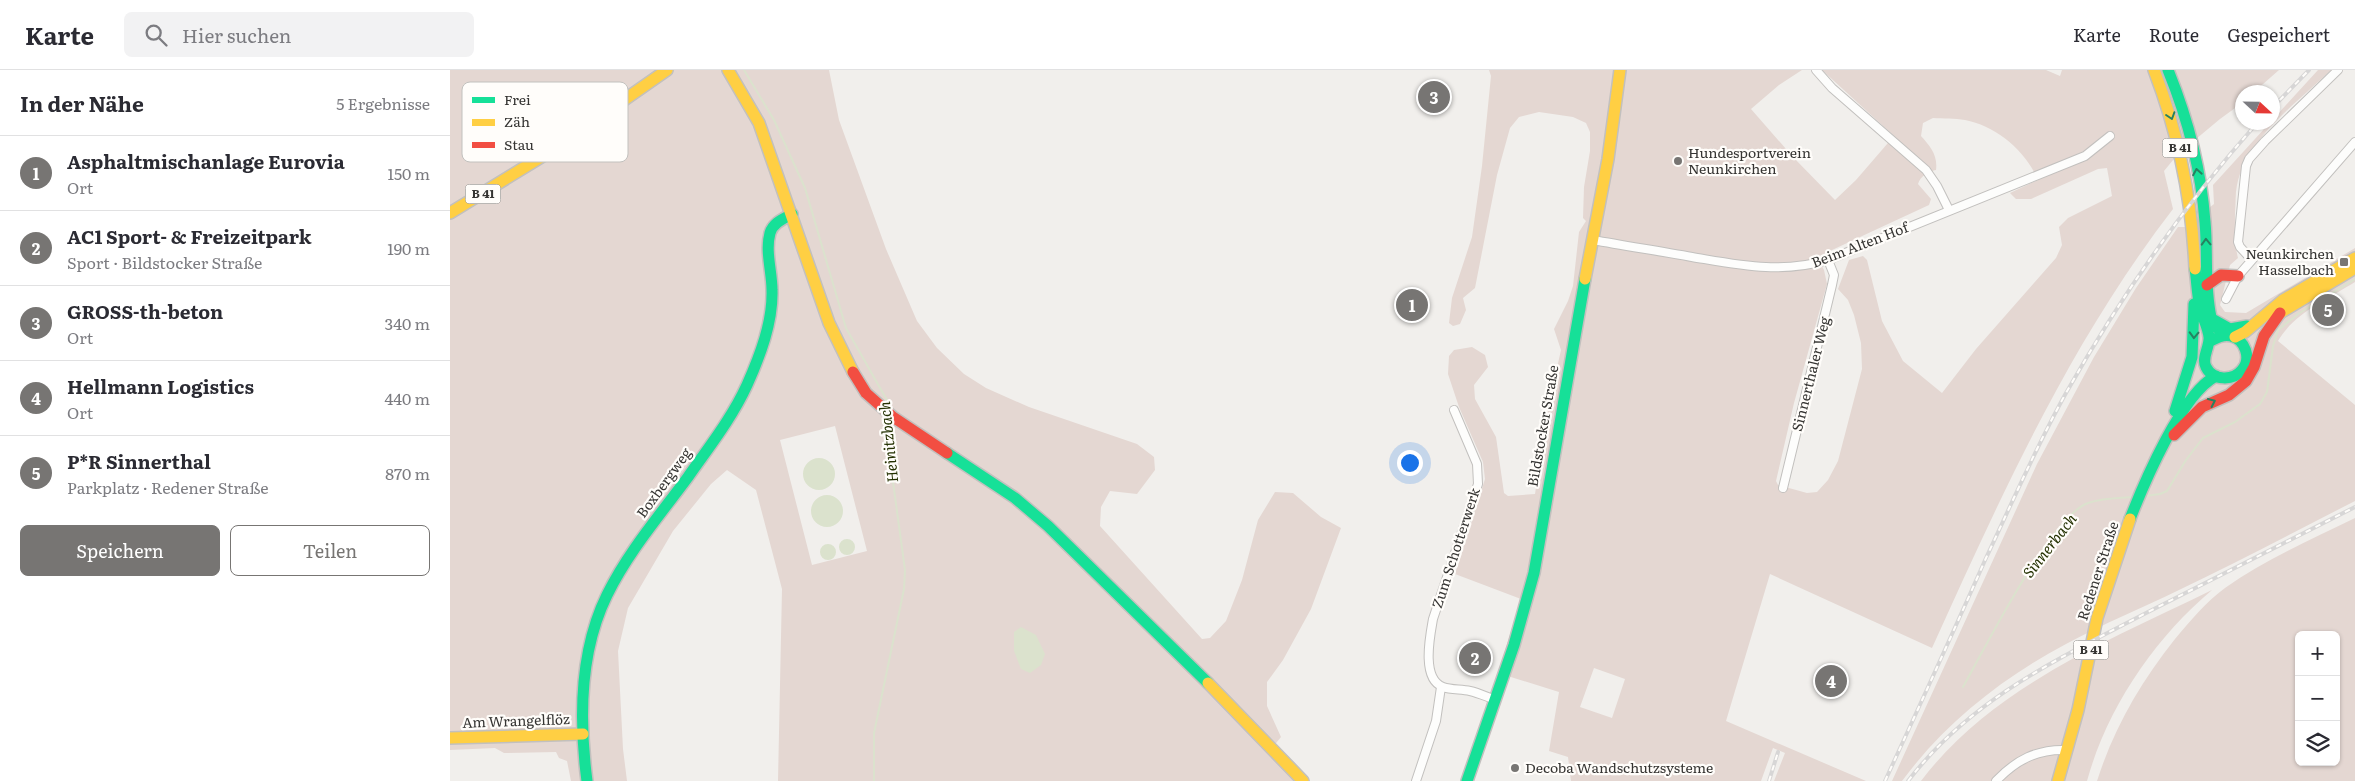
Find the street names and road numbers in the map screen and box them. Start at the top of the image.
road number: B 41 [2162,138,2198,158]
road number: B 41 [465,185,500,204]
street label: Beim Alten Hof [1808,216,1912,272]
street label: Sinnerthaler Weg [1786,314,1834,433]
street label: Bildstocker Straße [1521,363,1563,488]
street label: Boxbergweg [631,443,695,521]
street label: Zum Schotterwerk [1426,484,1484,610]
street label: Redener Straße [2072,519,2122,623]
road number: B 41 [2074,640,2108,660]
street label: Am Wrangelflöz [462,708,570,732]

